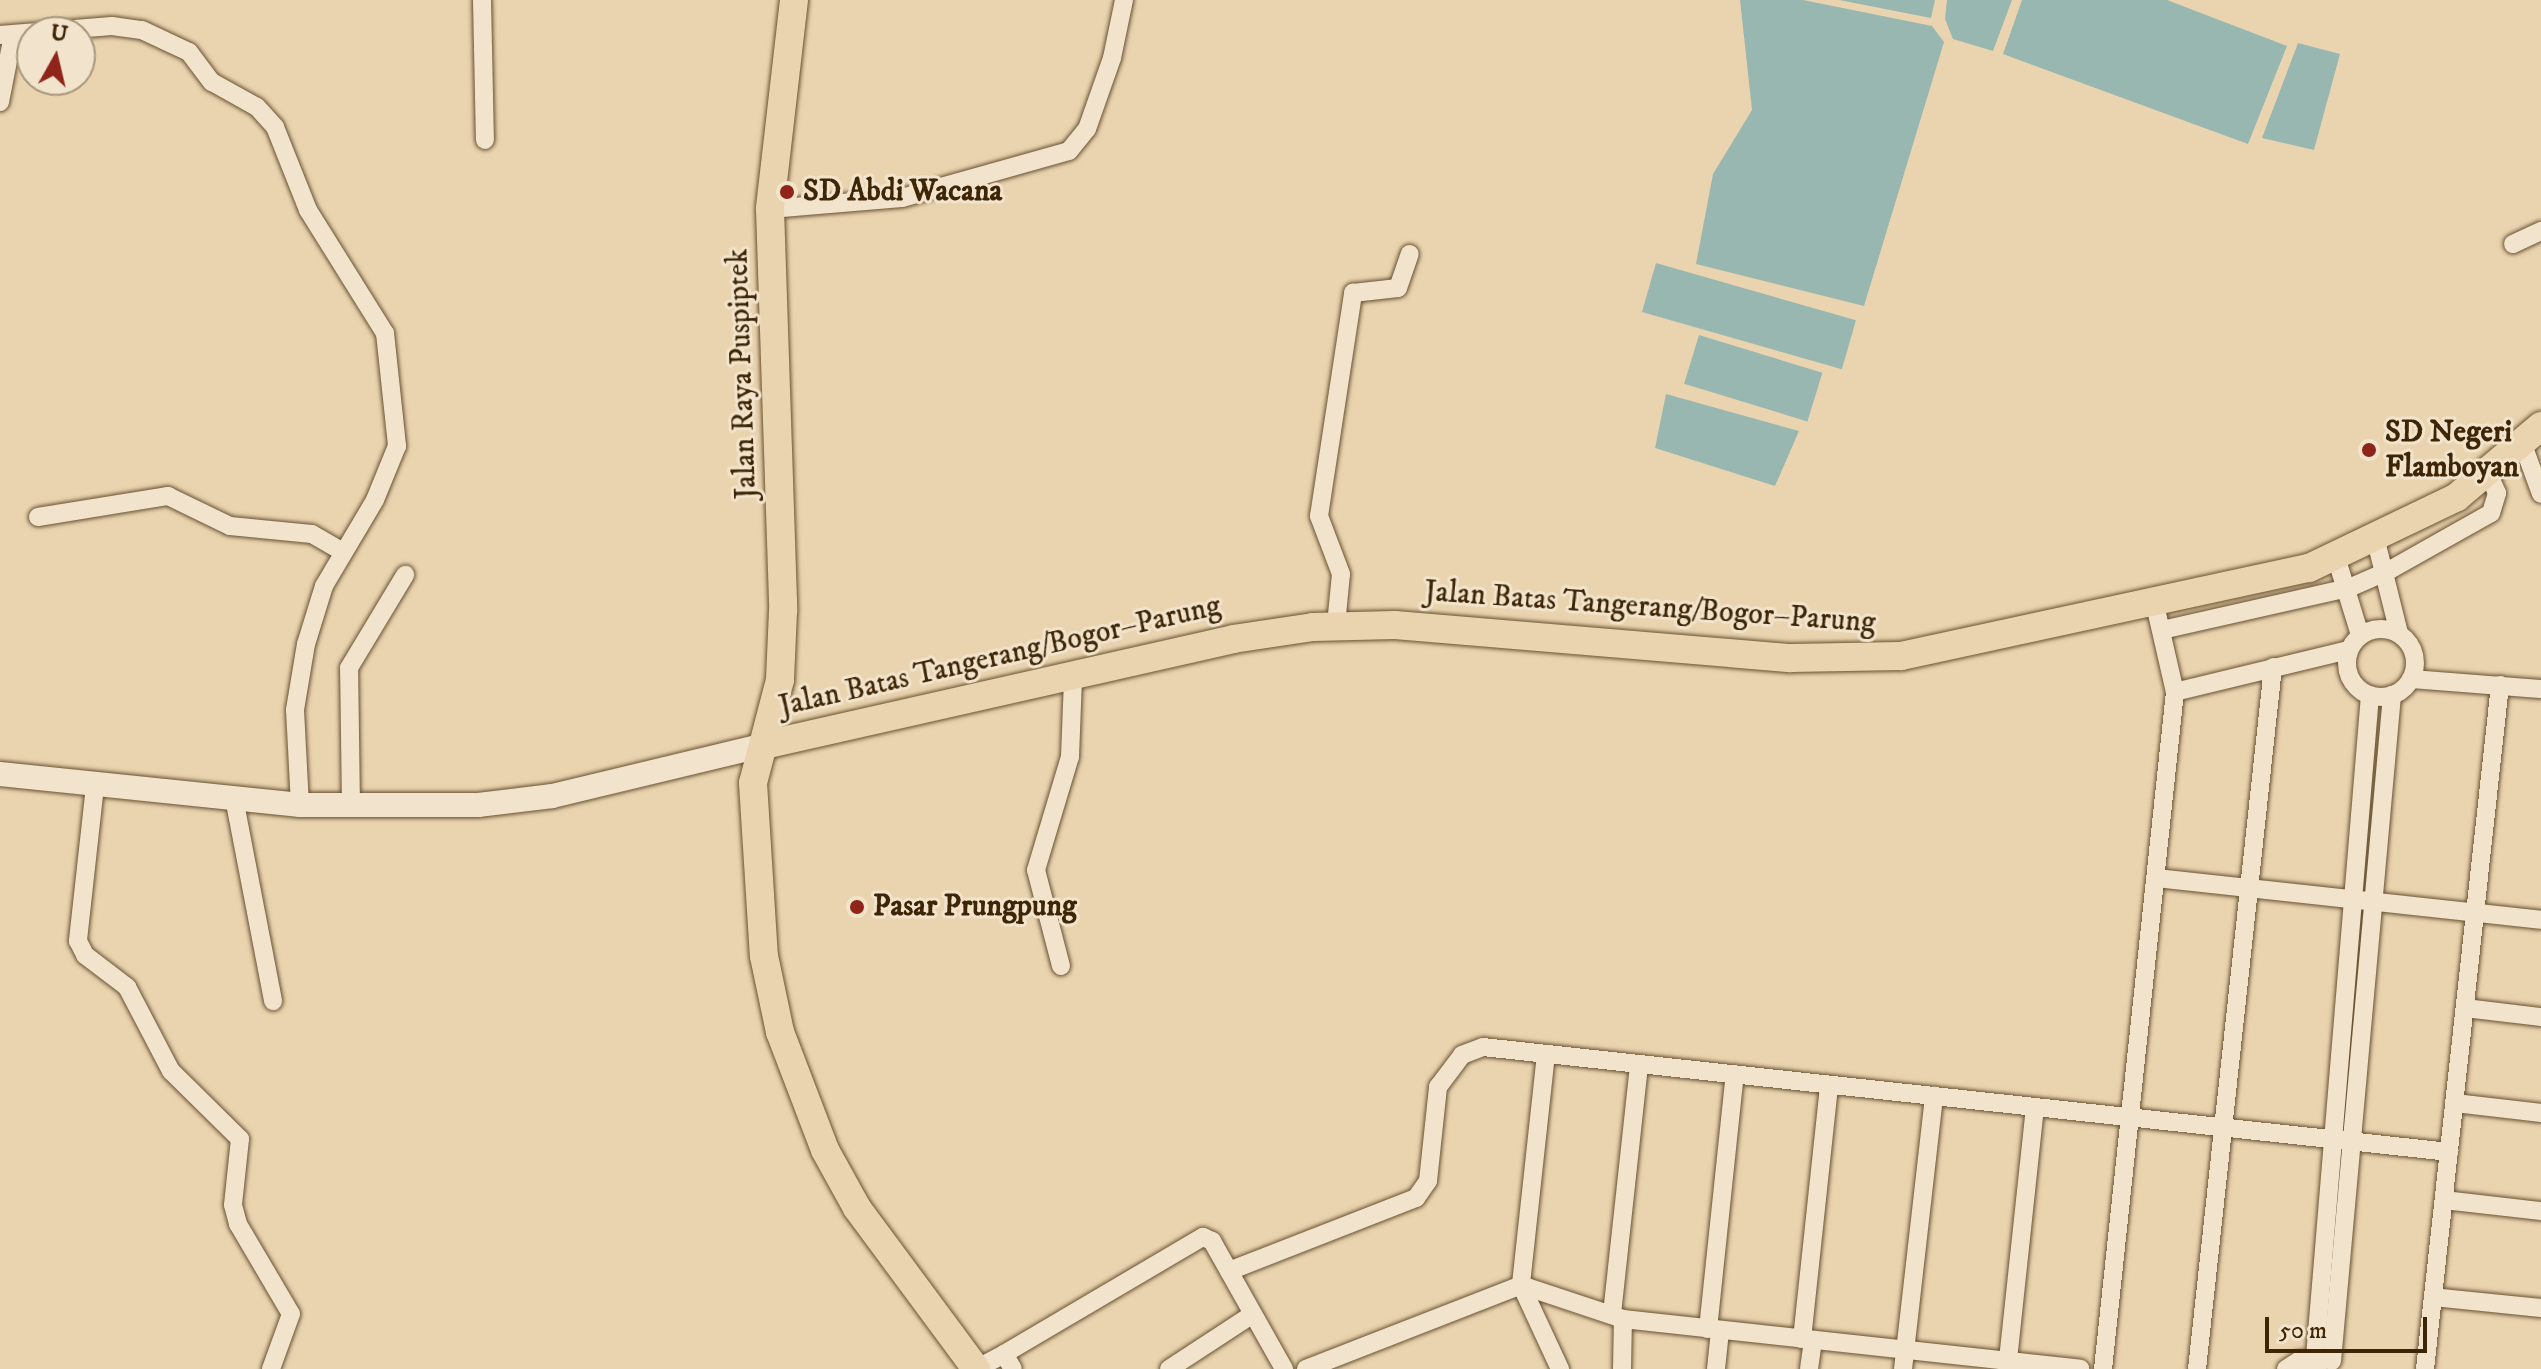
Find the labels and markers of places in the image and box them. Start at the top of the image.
place label: SD Abdi Wacana [803,174,1002,210]
marker: SD Abdi Wacana [778,183,796,201]
place label: SD Negeri Flamboyan [2385,415,2519,486]
marker: SD Negeri Flamboyan [2360,441,2378,459]
place label: Pasar Prungpung [873,889,1077,925]
marker: Pasar Prungpung [848,898,866,916]

